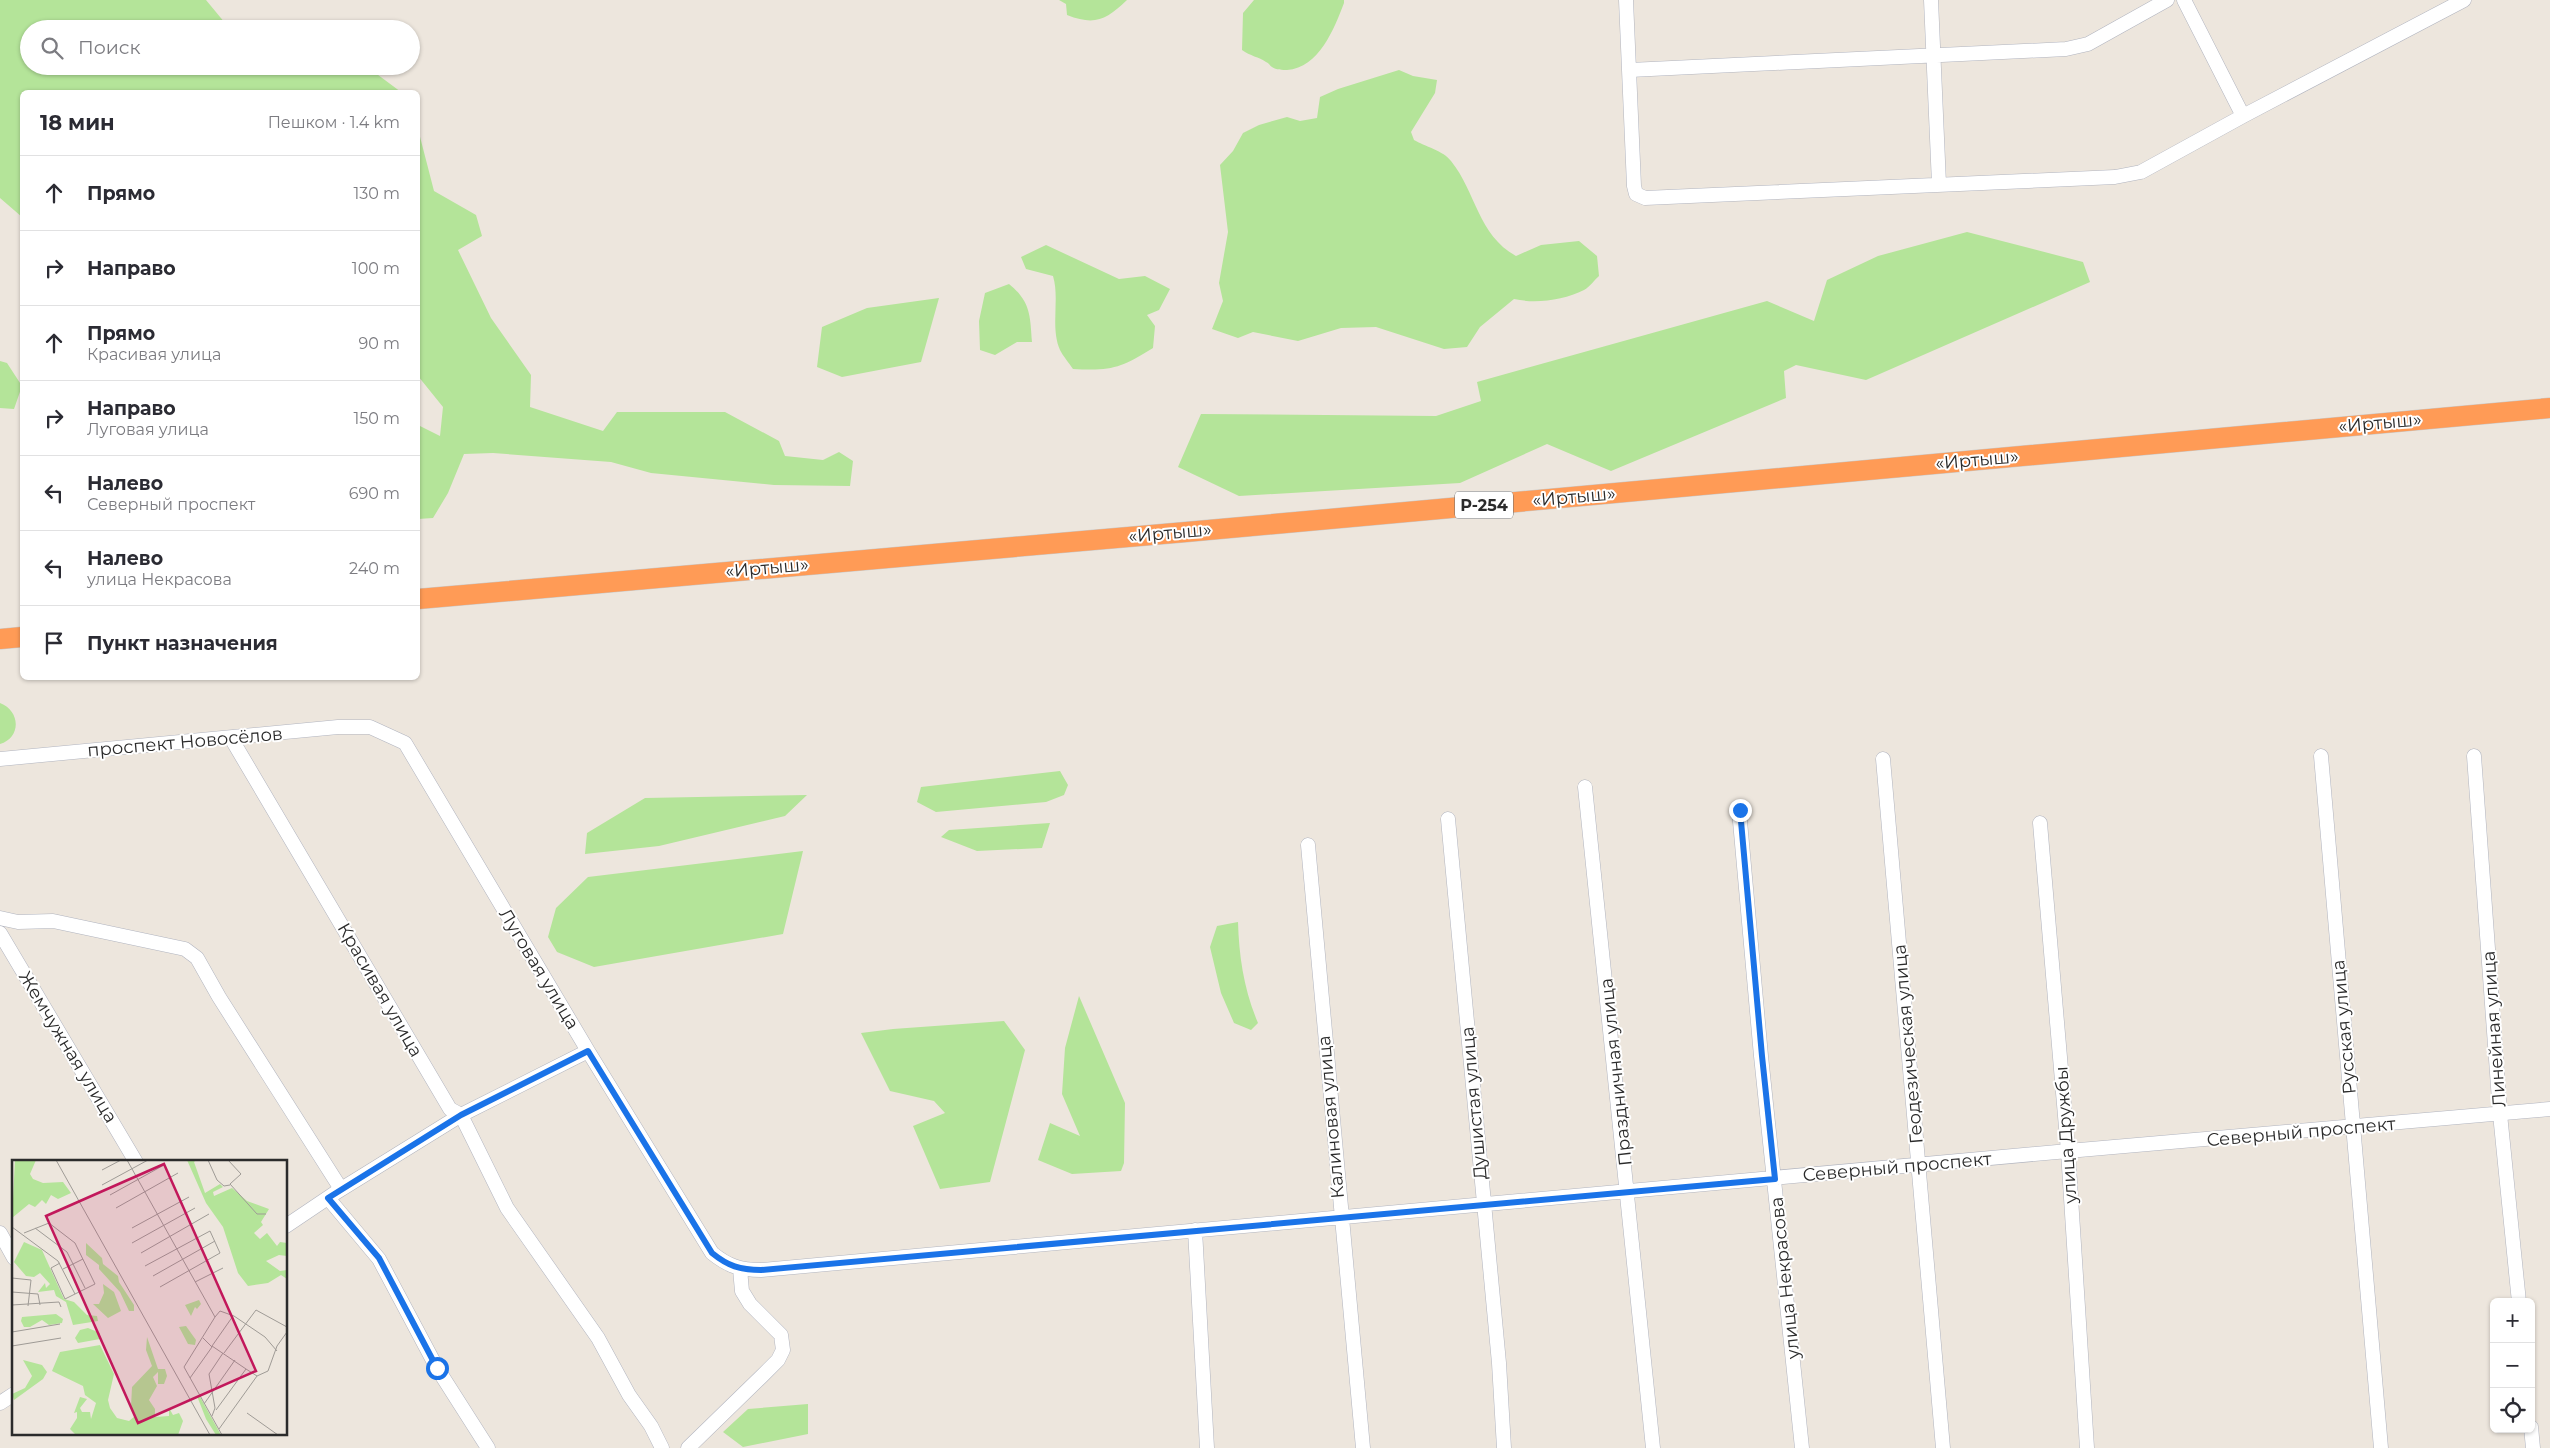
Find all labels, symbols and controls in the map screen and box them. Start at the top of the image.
search box [20,20,420,75]
icon: search [38,34,66,62]
text: Поиск [78,36,141,59]
text: 18 мин [40,110,115,135]
text: Пешком · 1.4 km [268,113,400,132]
icon: ahead [40,179,68,207]
text: Прямо [87,182,155,205]
text: 130 m [353,184,400,203]
icon: right [40,254,68,282]
text: Направо [87,257,176,280]
text: 100 m [352,259,400,278]
text: Прямо [87,322,155,345]
icon: ahead [40,329,68,357]
text: 90 m [358,334,400,353]
text: Красивая улица [87,345,221,364]
text: Направо [87,397,176,420]
icon: right [40,404,68,432]
street label: «Иртыш» [2338,408,2422,438]
text: 150 m [353,409,400,428]
text: Луговая улица [87,420,209,439]
street label: «Иртыш» [1935,445,2019,475]
text: Налево [87,472,163,495]
icon: left [40,479,68,507]
street label: «Иртыш» [1532,482,1616,512]
text: 690 m [349,484,400,503]
road number: Р-254 [1455,492,1513,518]
text: Северный проспект [87,495,255,514]
street label: «Иртыш» [1128,518,1212,548]
text: Налево [87,547,163,570]
street label: «Иртыш» [725,553,809,583]
icon: left [40,554,68,582]
text: 240 m [349,559,400,578]
text: улица Некрасова [87,570,232,589]
icon: arrive [40,629,68,657]
text: Пункт назначения [87,632,278,655]
street label: проспект Новосёлов [86,722,284,762]
route end [1729,799,1752,822]
street label: Луговая улица [494,905,584,1033]
street label: Красивая улица [333,919,427,1061]
street label: Геодезическая улица [1888,943,1928,1145]
street label: Линейная улица [2478,950,2510,1108]
street label: Русская улица [2327,959,2361,1095]
street label: Жемчужная улица [14,967,122,1127]
street label: Праздничная улица [1595,977,1637,1167]
street label: Душистая улица [1456,1026,1492,1180]
street label: Калиновая улица [1313,1035,1349,1199]
street label: улица Дружбы [2050,1066,2082,1205]
street label: Северный проспект [2206,1113,2397,1151]
street label: Северный проспект [1802,1148,1993,1186]
inset map [12,1160,288,1436]
street label: улица Некрасова [1766,1196,1805,1361]
map controls [2490,1298,2535,1433]
button: + [2490,1298,2535,1343]
button: − [2490,1343,2535,1388]
route start [426,1357,449,1380]
button: locate [2490,1388,2535,1433]

